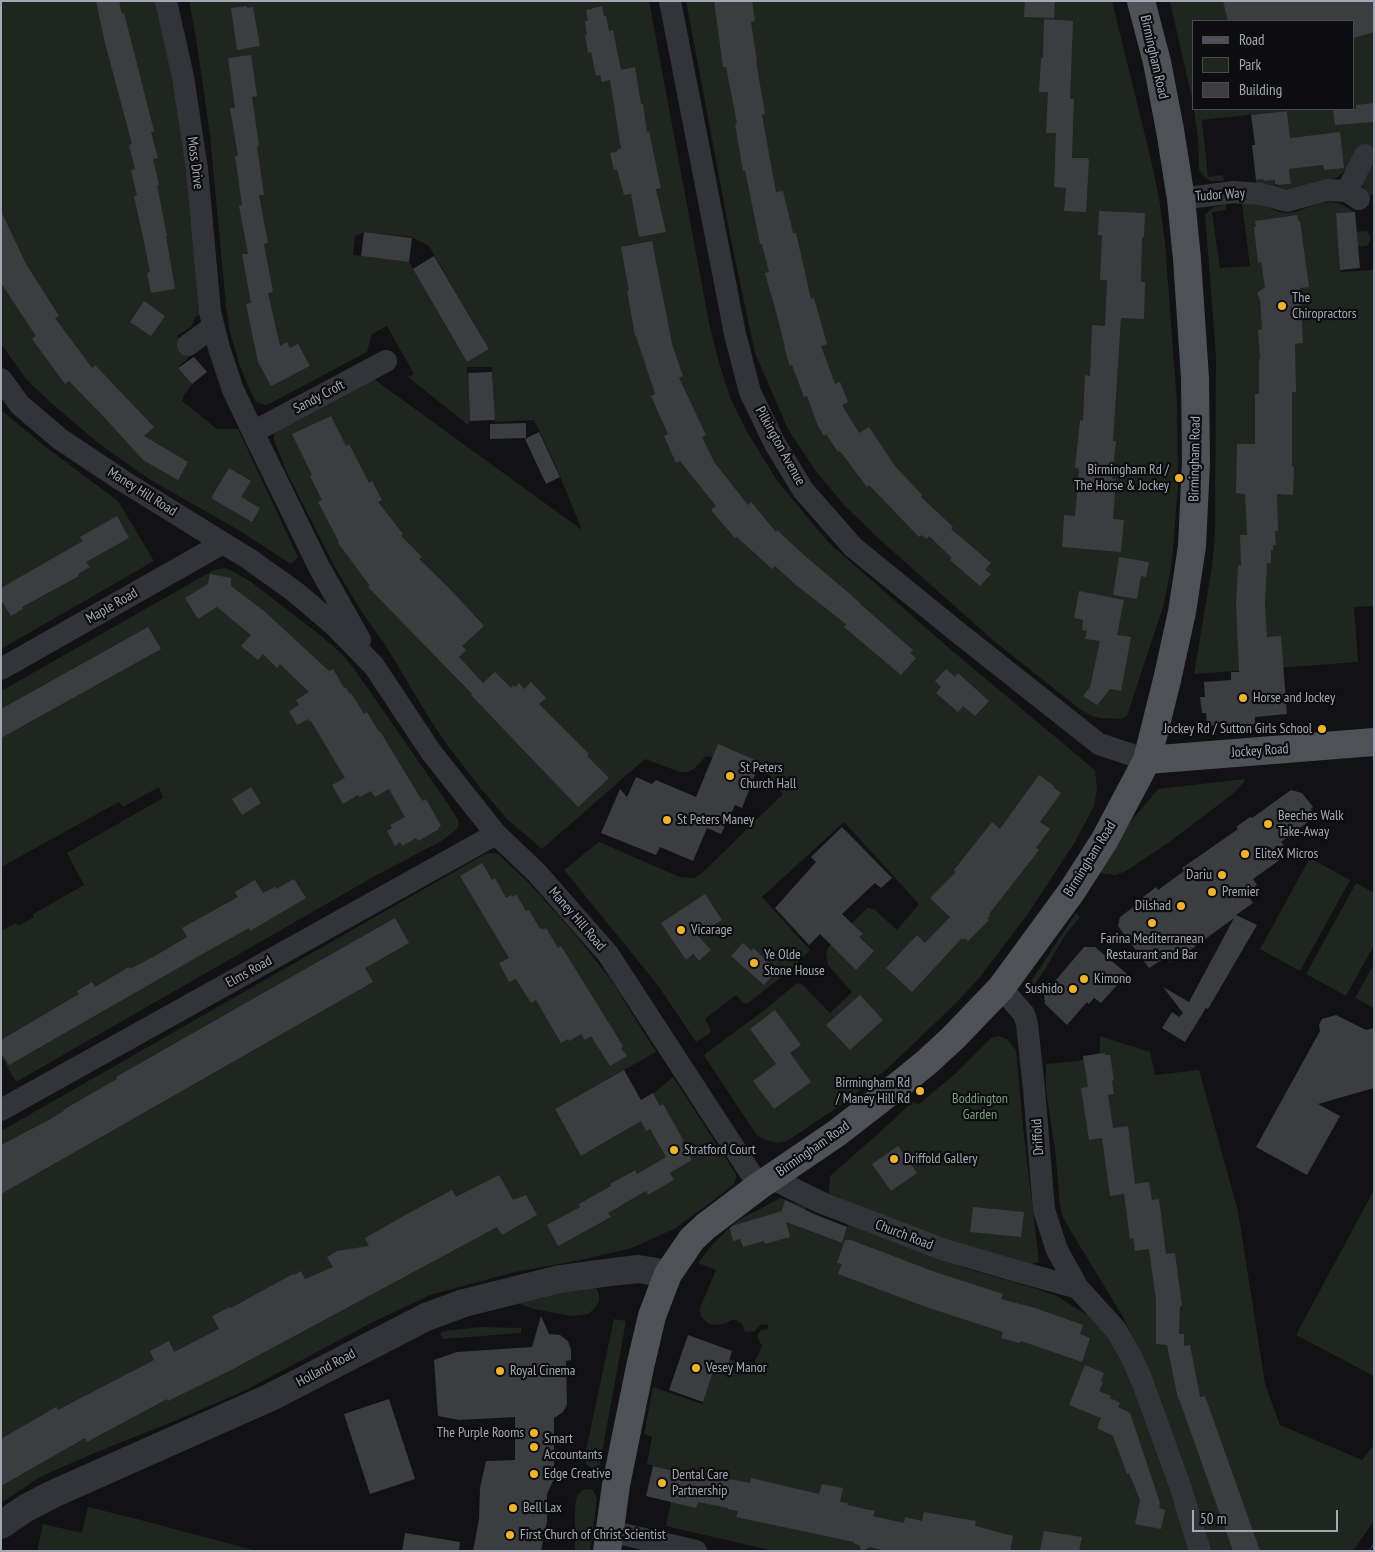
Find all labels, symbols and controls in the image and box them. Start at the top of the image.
street label: Birmingham Road [1136,13,1172,101]
legend [1192,20,1355,110]
text: Road [1239,30,1265,49]
text: Park [1239,55,1261,74]
text: Building [1239,80,1282,99]
street label: Moss Drive [183,136,207,190]
street label: Tudor Way [1195,185,1245,205]
place label: The Chiropractors [1292,290,1356,322]
marker: The Chiropractors [1276,300,1288,312]
street label: Sandy Croft [291,377,347,417]
street label: Pilkington Avenue [751,404,809,488]
street label: Birmingham Road [1186,416,1204,502]
place label: Birmingham Rd / The Horse & Jockey [1074,462,1169,494]
street label: Maney Hill Road [104,464,180,520]
marker: Birmingham Rd / The Horse & Jockey [1173,472,1185,484]
street label: Maple Road [83,585,141,627]
place label: Horse and Jockey [1253,690,1335,706]
marker: Horse and Jockey [1237,692,1249,704]
place label: Jockey Rd / Sutton Girls School [1164,721,1312,737]
marker: Jockey Rd / Sutton Girls School [1316,723,1328,735]
street label: Jockey Road [1231,741,1289,761]
place label: St Peters Church Hall [740,760,796,792]
marker: St Peters Church Hall [724,770,736,782]
place label: Beeches Walk Take-Away [1278,808,1344,840]
place label: St Peters Maney [677,812,754,828]
marker: St Peters Maney [661,814,673,826]
street label: Birmingham Road [1060,818,1120,900]
marker: Beeches Walk Take-Away [1262,818,1274,830]
place label: EliteX Micros [1255,846,1318,862]
marker: EliteX Micros [1239,848,1251,860]
place label: Dariu [1186,867,1212,883]
marker: Dariu [1216,869,1228,881]
street label: Maney Hill Road [545,884,609,954]
place label: Premier [1222,884,1259,900]
marker: Premier [1206,886,1218,898]
place label: Dilshad [1135,898,1171,914]
marker: Dilshad [1175,900,1187,912]
marker: Farina Mediterranean Restaurant and Bar [1146,917,1158,929]
place label: Vicarage [691,922,732,938]
marker: Vicarage [675,924,687,936]
place label: Farina Mediterranean Restaurant and Bar [1100,931,1204,964]
place label: Ye Olde Stone House [764,947,825,980]
street label: Elms Road [223,953,275,991]
marker: Ye Olde Stone House [748,957,760,969]
place label: Kimono [1094,971,1131,987]
marker: Kimono [1078,973,1090,985]
place label: Sushido [1025,981,1063,997]
marker: Sushido [1067,983,1079,995]
place label: Birmingham Rd / Maney Hill Rd [836,1075,910,1108]
marker: Birmingham Rd / Maney Hill Rd [914,1085,926,1097]
park label: Boddington Garden [952,1091,1008,1124]
street label: Birmingham Road [773,1118,853,1180]
street label: Driffold [1028,1118,1048,1156]
place label: Stratford Court [684,1142,756,1158]
marker: Stratford Court [668,1144,680,1156]
place label: Driffold Gallery [904,1151,978,1167]
marker: Driffold Gallery [888,1153,900,1165]
street label: Church Road [873,1216,935,1254]
street label: Holland Road [293,1345,359,1391]
place label: Vesey Manor [706,1360,767,1376]
marker: Vesey Manor [690,1362,702,1374]
place label: Royal Cinema [510,1363,575,1379]
marker: Royal Cinema [494,1365,506,1377]
place label: The Purple Rooms [437,1425,524,1441]
marker: The Purple Rooms [528,1427,540,1439]
place label: Smart Accountants [544,1431,602,1464]
marker: Smart Accountants [528,1441,540,1453]
place label: Edge Creative [544,1466,610,1482]
place label: Dental Care Partnership [672,1467,728,1500]
marker: Edge Creative [528,1468,540,1480]
marker: Dental Care Partnership [656,1477,668,1489]
place label: Bell Lax [523,1500,562,1516]
scale bar [1195,1500,1341,1532]
marker: Bell Lax [507,1502,519,1514]
text: 50 m [1200,1509,1226,1528]
place label: First Church of Christ Scientist [520,1527,666,1543]
marker: First Church of Christ Scientist [504,1529,516,1541]

